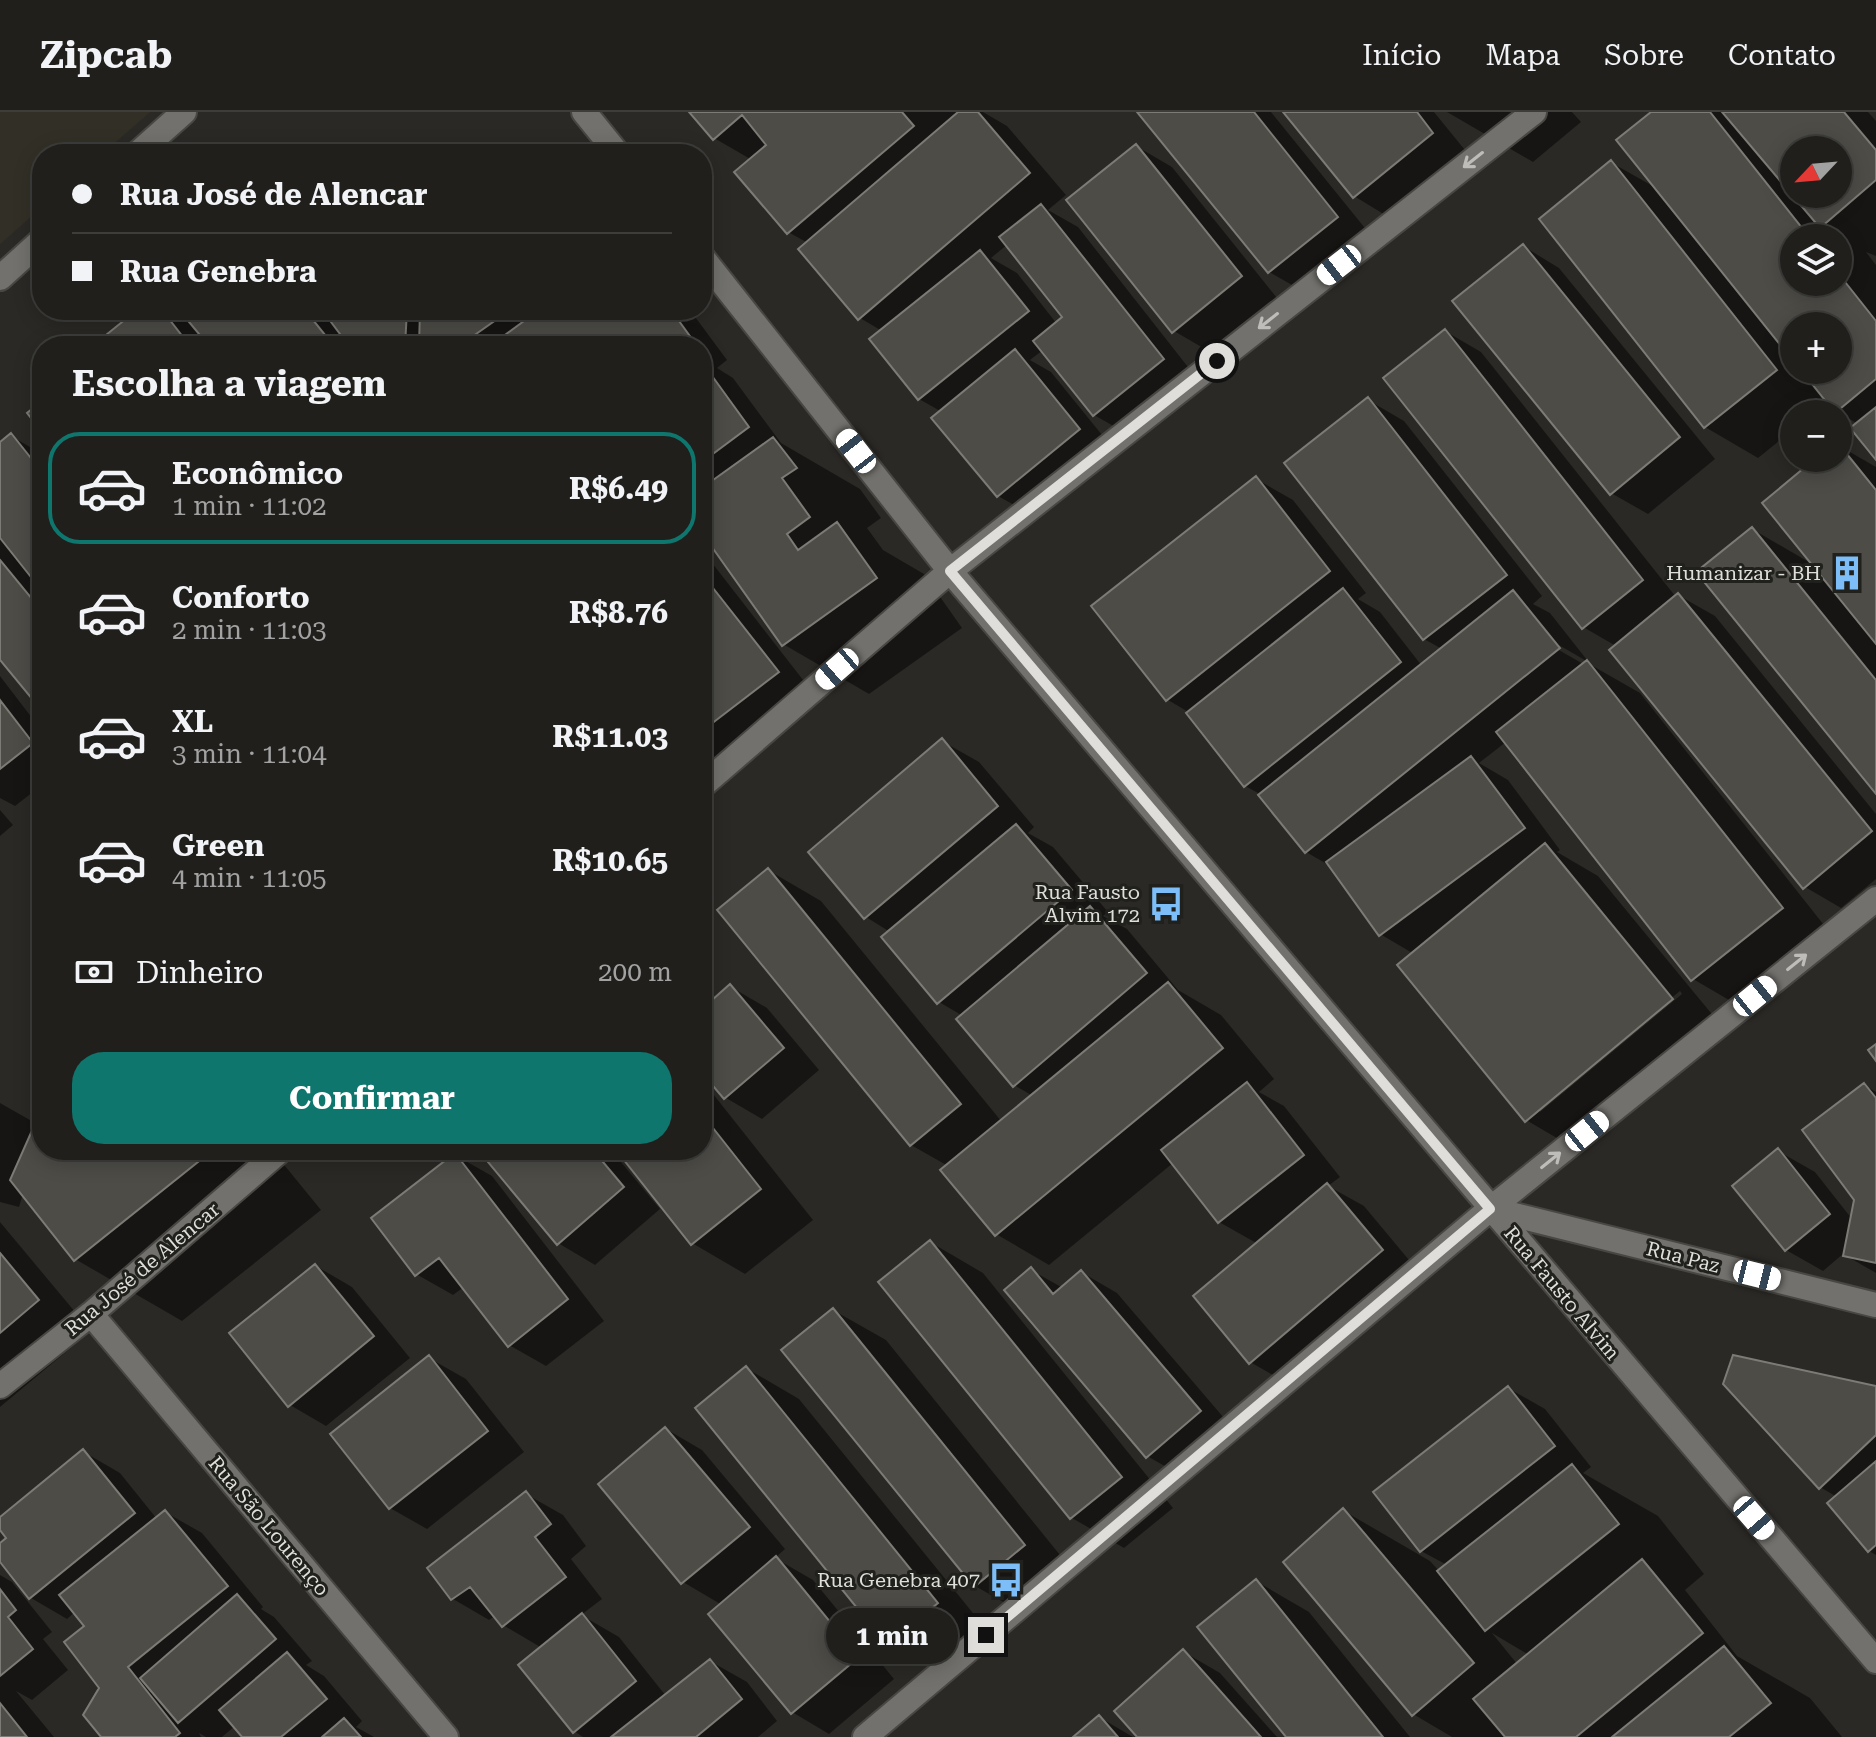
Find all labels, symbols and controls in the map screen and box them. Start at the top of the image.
text: Zipcab [40,33,172,77]
text: Início [1362,39,1441,72]
text: Mapa [1485,39,1560,72]
text: Sobre [1604,39,1684,72]
text: Contato [1728,39,1836,72]
north arrow [1780,136,1852,208]
map controls [1780,136,1852,472]
one-way arrow [1463,152,1484,169]
text: Rua José de Alencar [120,177,428,212]
button: layers [1780,224,1852,296]
car [1313,241,1365,289]
text: Rua Genebra [120,254,317,289]
one-way arrow [1258,312,1279,330]
button: + [1780,312,1852,384]
route start [1199,343,1235,379]
text: Escolha a viagem [72,363,387,405]
button: − [1780,400,1852,472]
car [832,425,880,477]
icon: car [76,452,148,524]
text: Econômico [172,456,343,491]
text: R$6.49 [569,471,668,506]
text: 1 min · 11:02 [172,491,327,521]
building icon: Humanizar - BH [1828,554,1866,592]
place label: Humanizar - BH [1666,561,1821,585]
icon: car [76,576,148,648]
text: Conforto [172,580,310,615]
text: R$8.76 [569,595,668,630]
text: 2 min · 11:03 [172,615,327,645]
car [811,644,863,694]
icon: car [76,700,148,772]
text: XL [172,704,213,739]
text: R$11.03 [552,719,668,754]
text: 3 min · 11:04 [172,739,327,769]
icon: car [76,824,148,896]
text: Green [172,828,264,863]
text: R$10.65 [552,843,668,878]
text: 4 min · 11:05 [172,863,327,893]
place label: Rua Fausto Alvim 172 [1035,880,1140,927]
bus stop icon: Rua Fausto Alvim 172 [1147,885,1185,923]
icon: cash [72,950,116,994]
one-way arrow [1787,953,1807,971]
text: Dinheiro [136,955,264,990]
text: 200 m [598,957,672,987]
car [1729,972,1781,1020]
button: Confirmar [72,1052,672,1144]
car [1561,1107,1613,1155]
one-way arrow [1540,1151,1561,1169]
street label: Rua José de Alencar [60,1197,224,1341]
street label: Rua Fausto Alvim [1499,1221,1625,1365]
street label: Rua Paz [1644,1236,1722,1278]
car [1731,1258,1783,1292]
street label: Rua São Lourenço [204,1451,334,1601]
car [1729,1492,1779,1544]
bus stop icon: Rua Genebra 407 [987,1561,1025,1599]
place label: Rua Genebra 407 [817,1568,980,1592]
callout: 1 min [826,1607,958,1663]
route end [968,1617,1004,1653]
text: 1 min [856,1621,928,1651]

